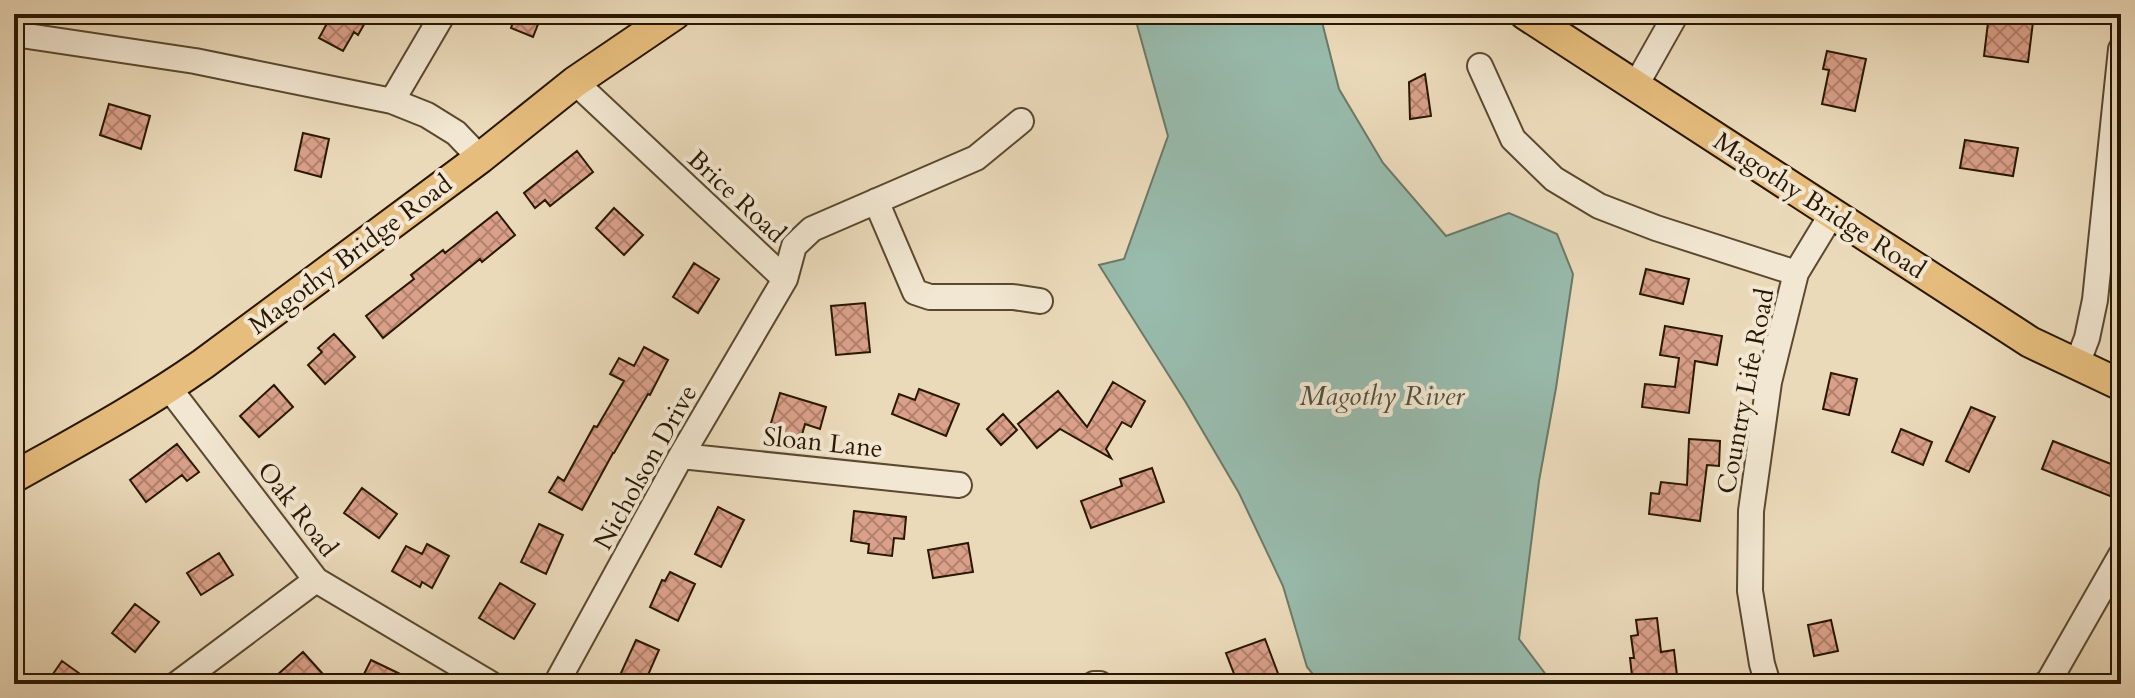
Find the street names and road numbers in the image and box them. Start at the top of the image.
street label: Magothy Bridge Road [1707,124,1933,287]
street label: Brice Road [680,142,793,251]
street label: Magothy Bridge Road [241,166,459,343]
street label: Country Life Road [1708,285,1783,497]
street label: Nicholson Drive [586,378,705,556]
street label: Sloan Lane [761,419,885,466]
street label: Oak Road [249,455,346,564]

